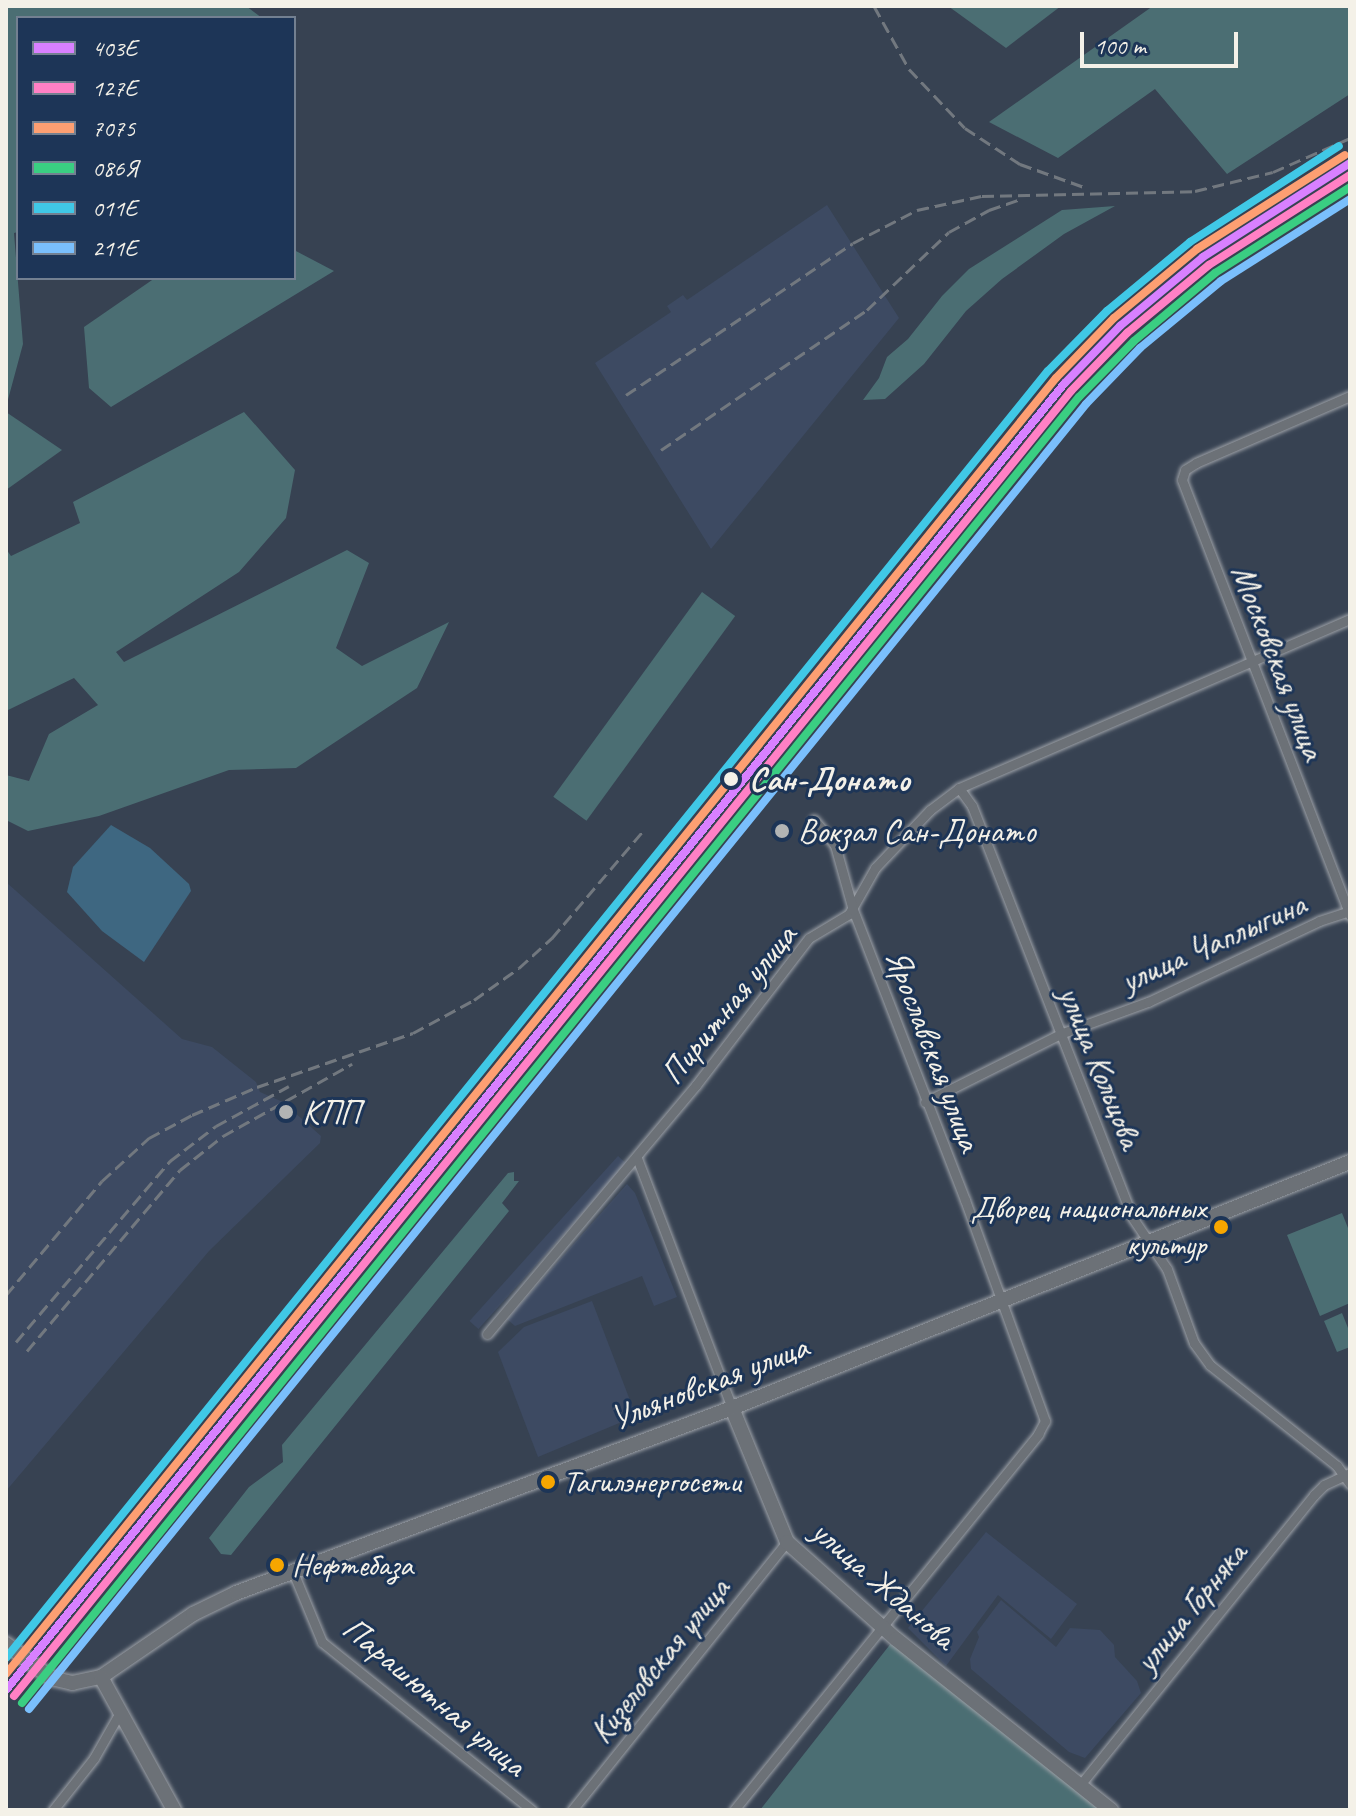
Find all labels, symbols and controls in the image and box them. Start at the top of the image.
legend [16,16,296,280]
scale bar [1084,16,1242,66]
text: 100 m [1094,31,1146,61]
text: 403Е [92,33,138,63]
text: 127Е [92,73,138,103]
text: 7075 [92,113,135,143]
text: 086Я [92,153,138,183]
text: 011Е [92,193,138,223]
text: 211Е [92,233,138,263]
street label: Московская улица [1223,558,1335,766]
place label: Сан-Донато [749,759,910,799]
marker: Сан-Донато [720,768,742,790]
place label: Вокзал Сан-Донато [798,811,1036,851]
marker: Вокзал Сан-Донато [773,822,791,840]
street label: улица Чаплыгина [1115,883,1311,1001]
street label: Пиритная улица [651,915,805,1093]
street label: Ярославская улица [877,943,991,1157]
street label: улица Кольцова [1050,980,1152,1154]
place label: КПП [302,1092,360,1132]
marker: КПП [277,1103,295,1121]
place label: Дворец национальных культур [966,1190,1206,1265]
marker: Дворец национальных культур [1213,1219,1229,1235]
street label: Ульяновская улица [604,1325,814,1439]
place label: Тагилэнергосети [563,1463,741,1501]
marker: Тагилэнергосети [540,1474,556,1490]
street label: улица Жданова [803,1510,965,1658]
street label: улица Горняка [1125,1534,1255,1680]
place label: Нефтебаза [292,1546,413,1584]
marker: Нефтебаза [269,1557,285,1573]
street label: Кизеловская улица [579,1568,739,1752]
street label: Парашютная улица [333,1606,537,1786]

